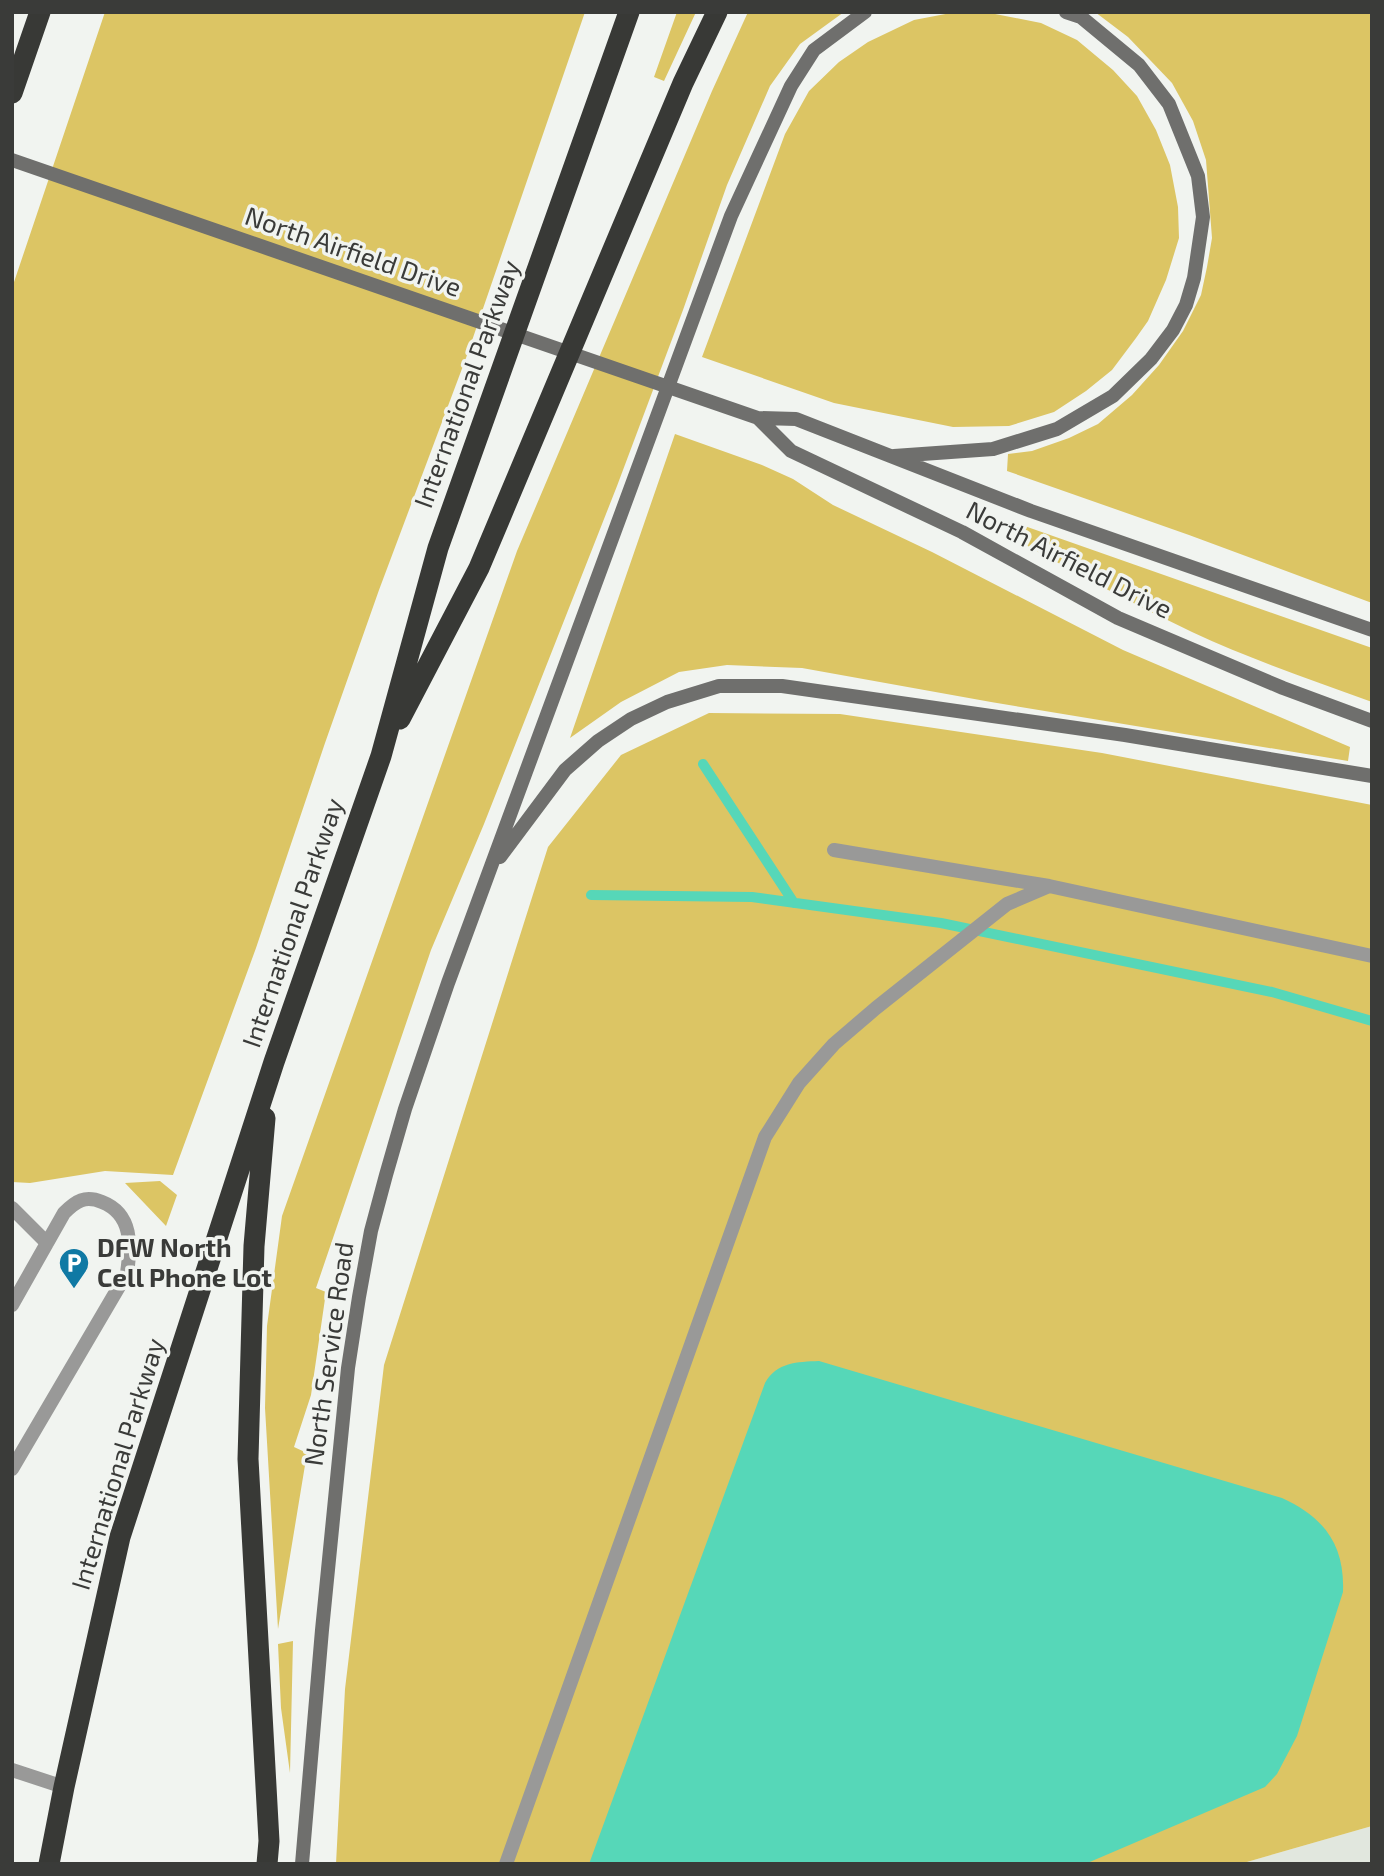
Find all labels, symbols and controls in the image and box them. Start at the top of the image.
street label: North Airfield Drive [241,199,466,302]
street label: International Parkway [406,255,525,512]
street label: North Airfield Drive [962,493,1178,624]
street label: International Parkway [234,794,349,1051]
place label: DFW North Cell Phone Lot [97,1231,272,1292]
street label: North Service Road [296,1240,359,1468]
parking icon: DFW North Cell Phone Lot [57,1246,91,1290]
street label: International Parkway [64,1334,170,1593]

